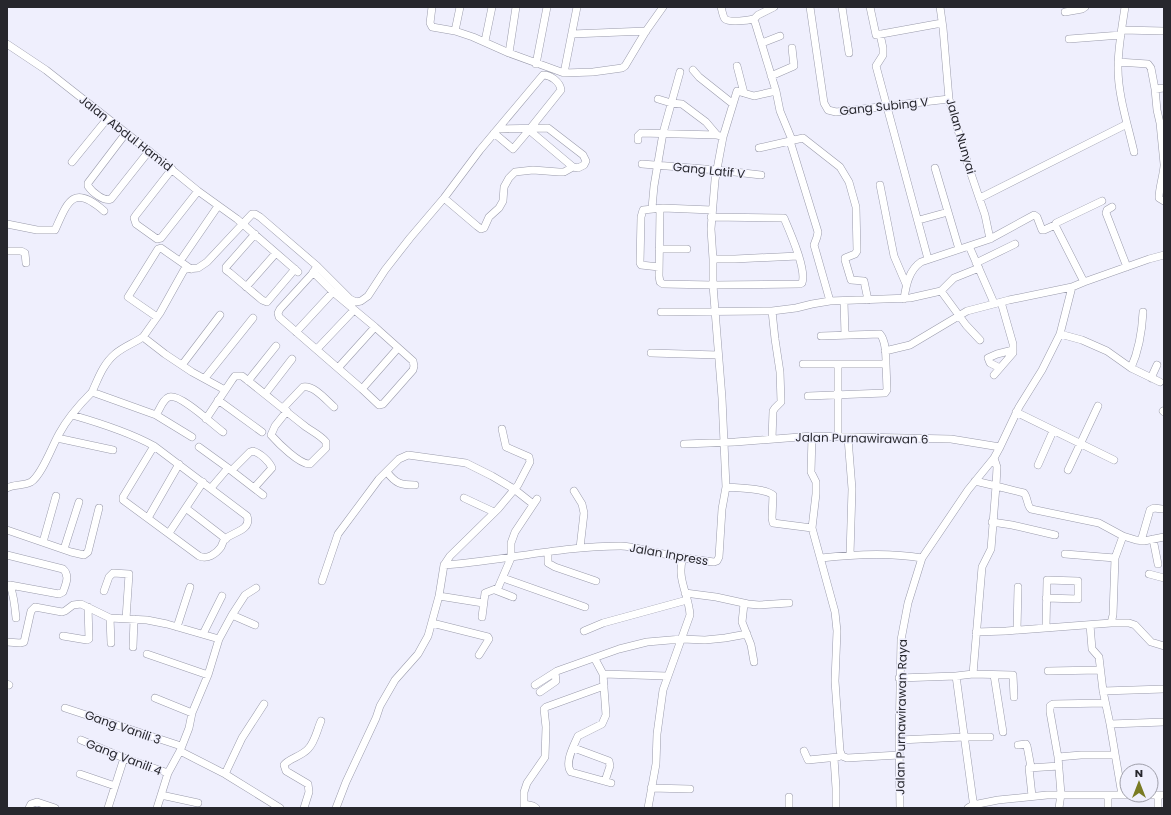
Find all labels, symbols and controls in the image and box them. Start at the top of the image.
street label: Jalan Abdul Hamid [76,91,176,175]
street label: Gang Subing V [839,93,929,119]
street label: Jalan Nunyai [942,96,980,176]
street label: Gang Latif V [672,158,746,182]
street label: Jalan Purnawirawan 6 [795,428,929,448]
street label: Jalan Inpress [628,539,710,569]
street label: Jalan Purnawirawan Raya [891,639,911,795]
street label: Gang Vanili 3 [83,706,163,748]
street label: Gang Vanili 4 [84,735,165,779]
north arrow [1119,763,1159,803]
text: N [1135,765,1143,781]

